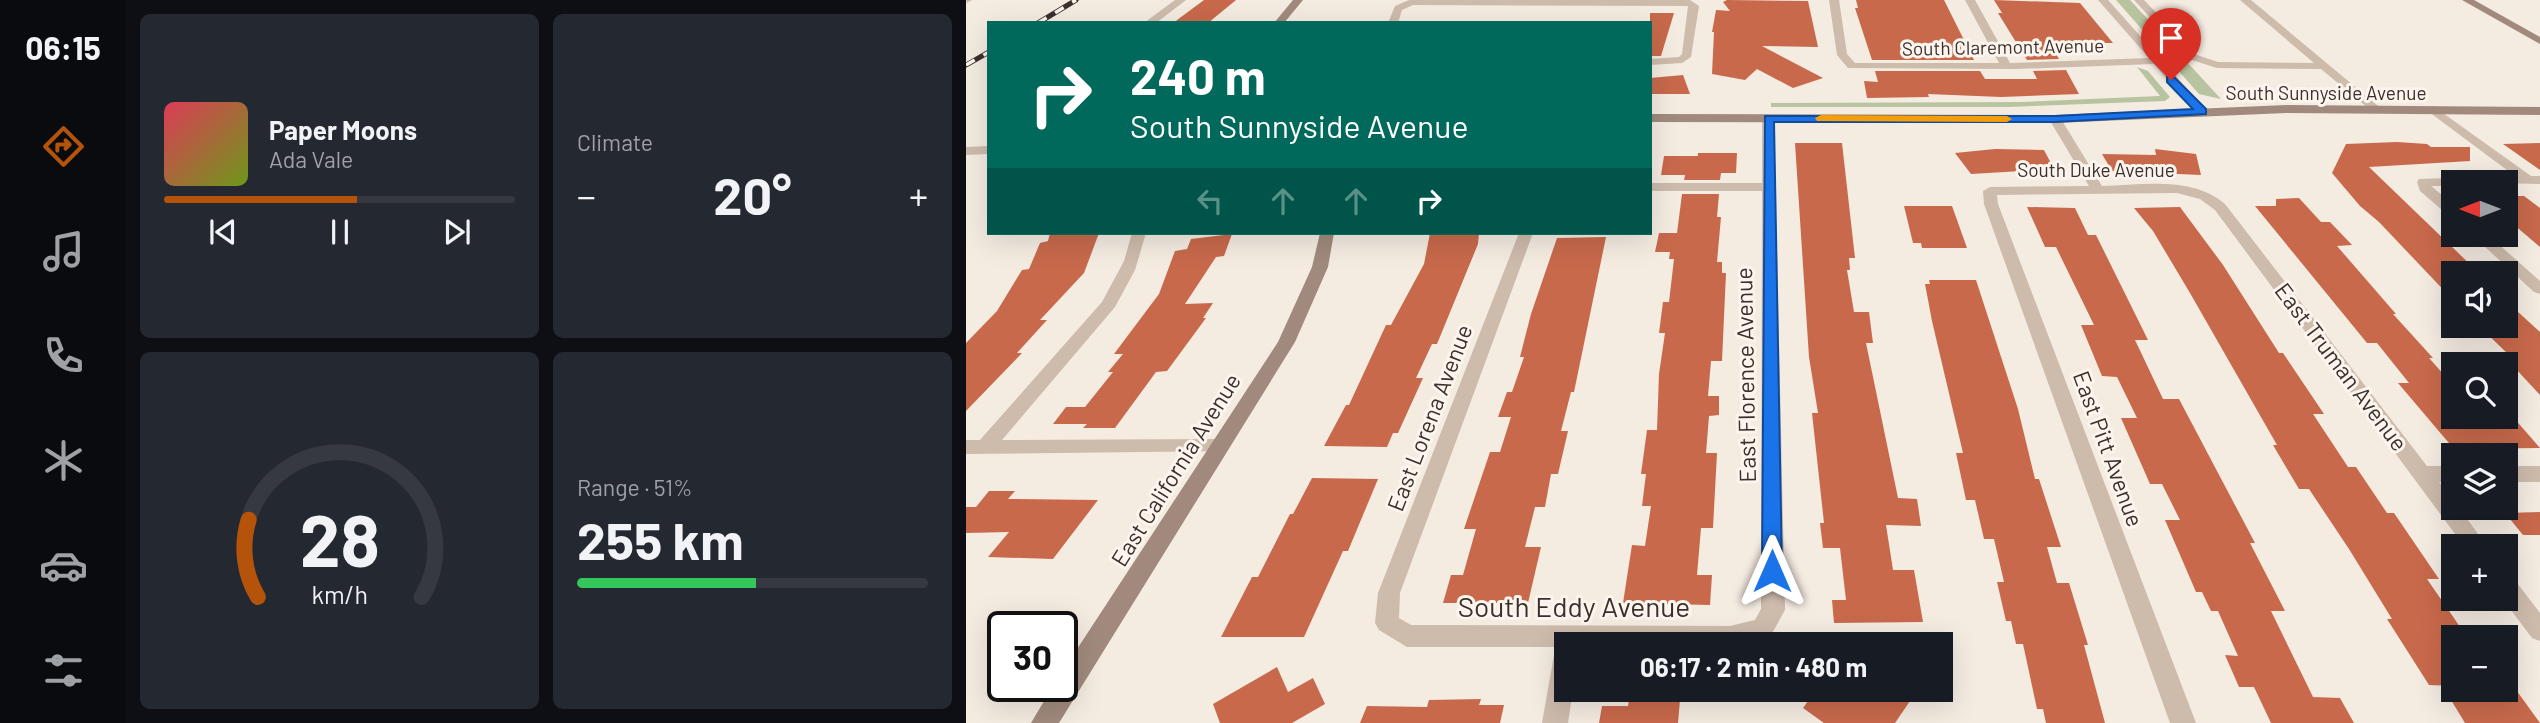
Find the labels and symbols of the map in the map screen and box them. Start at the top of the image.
pin [2141,8,2201,80]
street label: South Claremont Avenue [1902,33,2104,60]
street label: South Sunnyside Avenue [2225,81,2427,104]
street label: South Duke Avenue [2017,158,2175,181]
north arrow [2441,170,2518,247]
street label: East Florence Avenue [1729,267,1761,483]
street label: East Truman Avenue [2269,277,2414,456]
street label: East Lorena Avenue [1381,320,1478,515]
street label: East Pitt Avenue [2068,367,2150,530]
street label: East California Avenue [1104,368,1246,571]
position arrow [1735,534,1809,608]
street label: South Eddy Avenue [1458,589,1690,623]
speed limit sign: 30 [987,611,1078,702]

